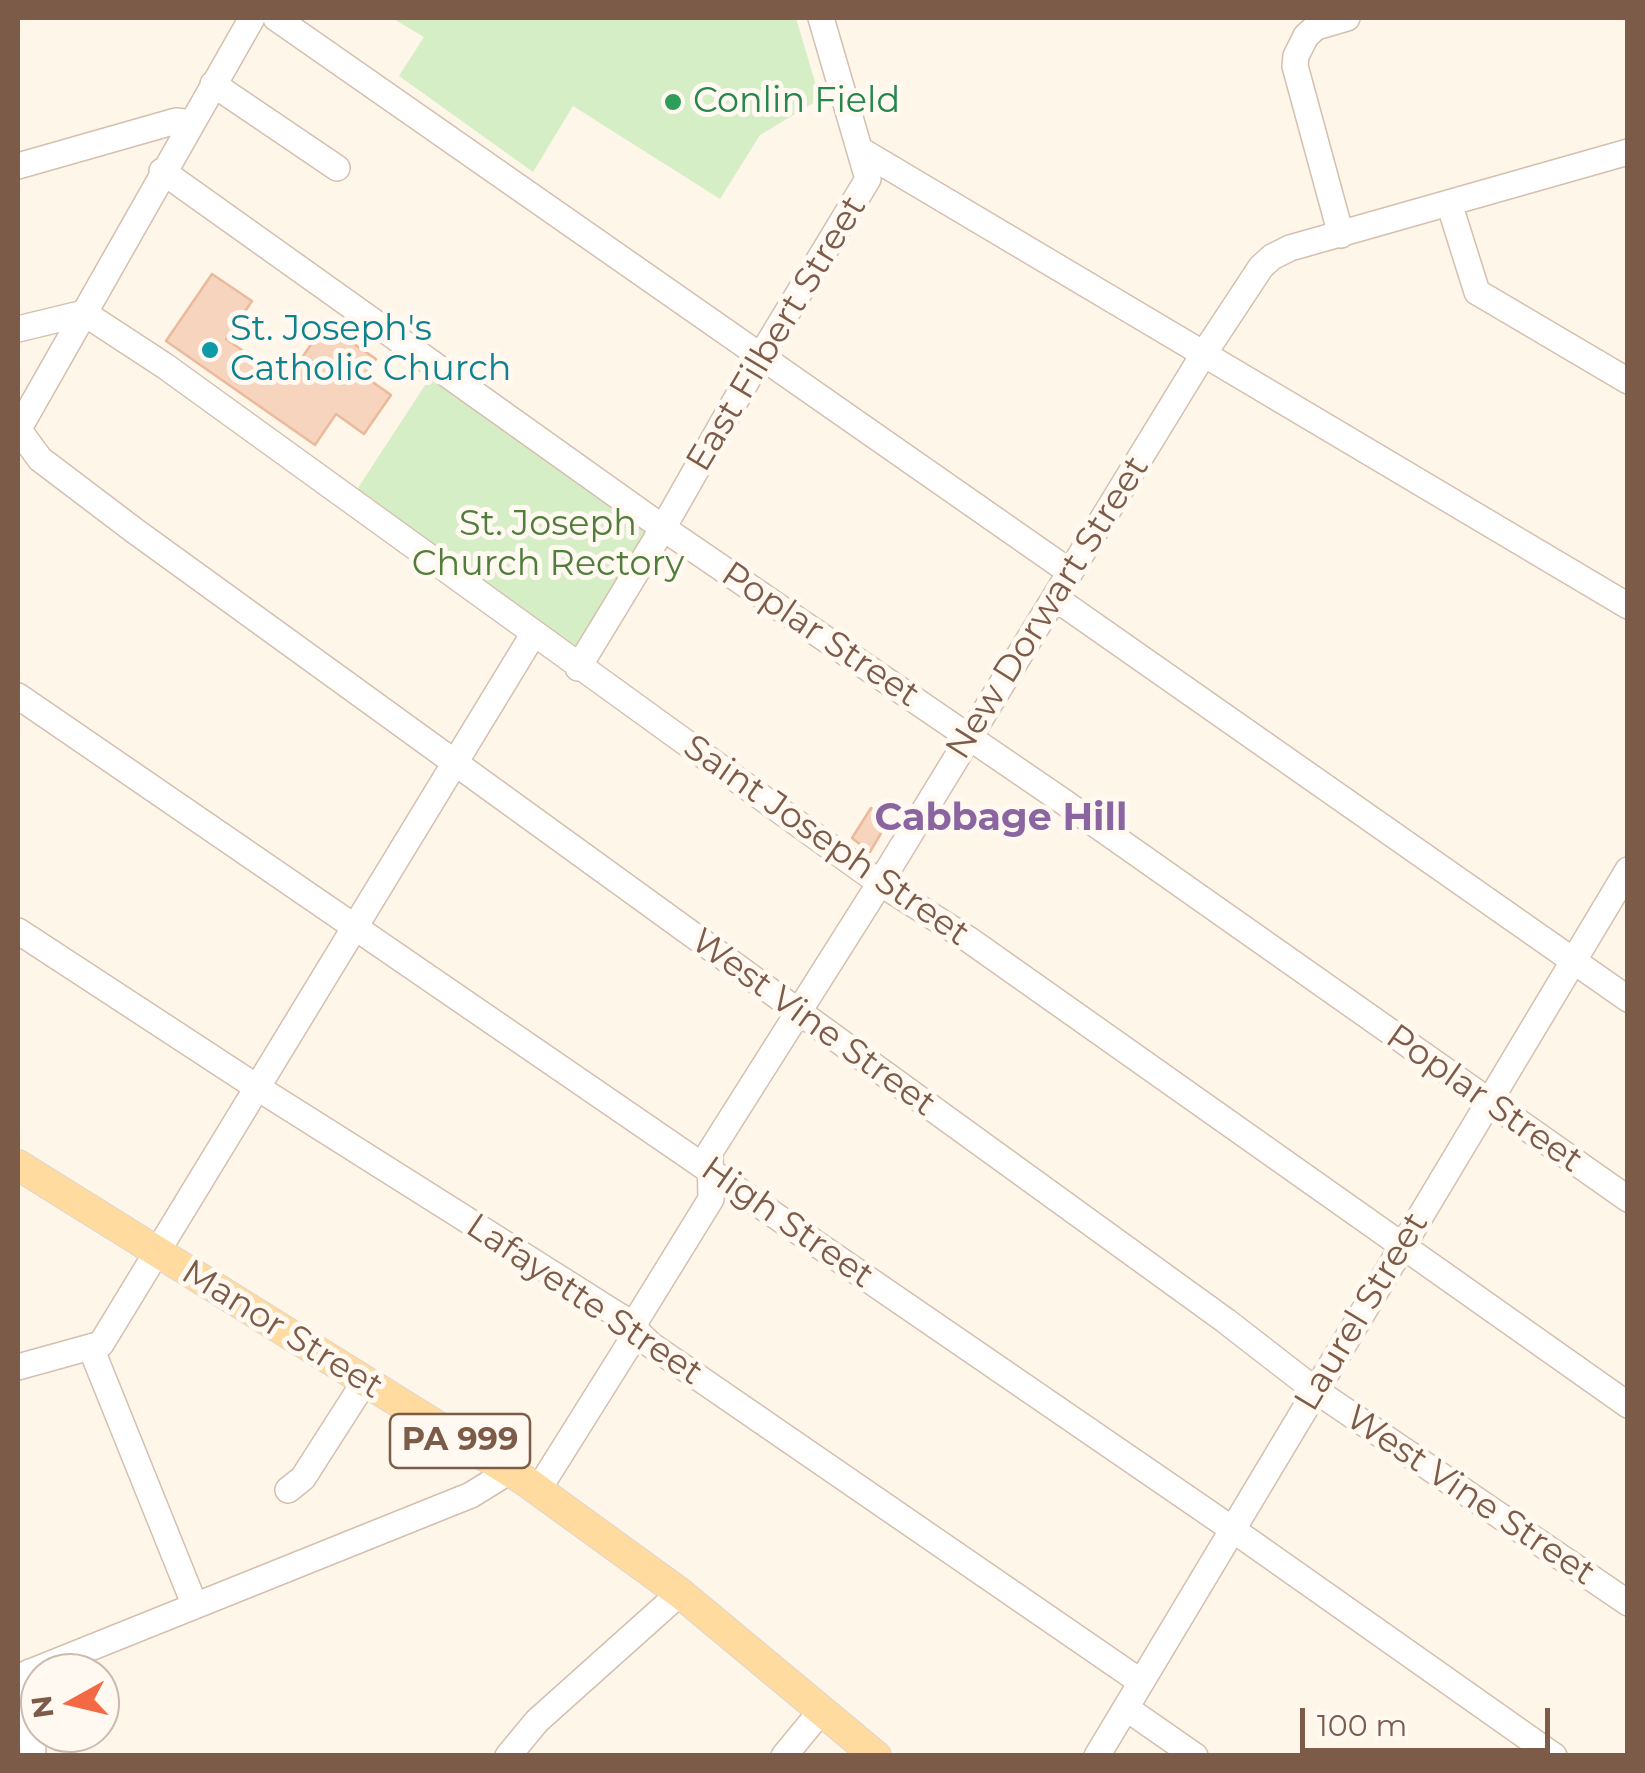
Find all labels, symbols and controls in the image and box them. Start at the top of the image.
place label: Conlin Field [693,81,900,123]
marker: Conlin Field [662,91,684,113]
street label: East Filbert Street [678,189,876,479]
place label: St. Joseph's Catholic Church [230,309,511,391]
marker: St. Joseph's Catholic Church [199,339,221,361]
street label: New Dorwart Street [938,449,1158,767]
park label: St. Joseph Church Rectory [412,504,684,586]
street label: Poplar Street [713,553,927,717]
street label: Saint Joseph Street [675,727,977,955]
district label: Cabbage Hill [875,796,1127,842]
street label: West Vine Street [683,920,943,1126]
street label: Poplar Street [1378,1016,1590,1182]
street label: High Street [693,1148,881,1298]
street label: Lafayette Street [458,1205,710,1395]
street label: Laurel Street [1286,1205,1438,1419]
street label: Manor Street [174,1252,390,1408]
street label: West Vine Street [1337,1397,1603,1595]
road number: PA 999 [390,1414,530,1468]
north arrow [20,1653,120,1753]
scale bar [1305,1688,1555,1750]
text: N [24,1693,61,1720]
text: 100 m [1317,1707,1407,1744]

